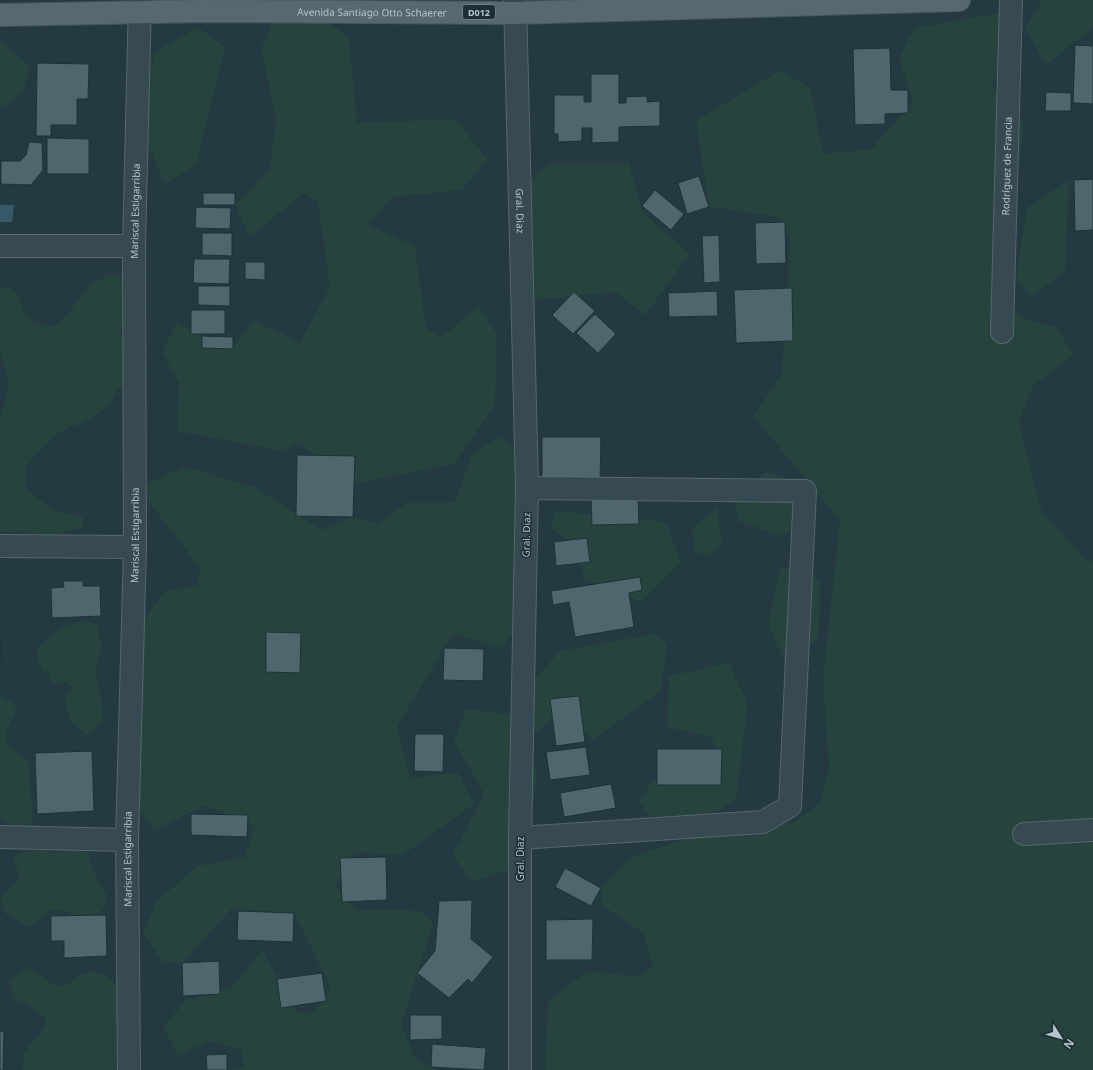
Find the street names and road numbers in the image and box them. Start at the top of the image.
street label: Avenida Santiago Otto Schaerer [297,5,447,20]
road number: D012 [463,5,495,19]
street label: Rodríguez de Francia [998,116,1015,216]
street label: Mariscal Estigarribia [127,163,143,259]
street label: Gral. Diaz [513,188,528,234]
street label: Mariscal Estigarribia [127,487,142,583]
street label: Gral. Diaz [519,512,533,558]
street label: Mariscal Estigarribia [120,811,135,907]
street label: Gral. Diaz [513,836,527,881]

